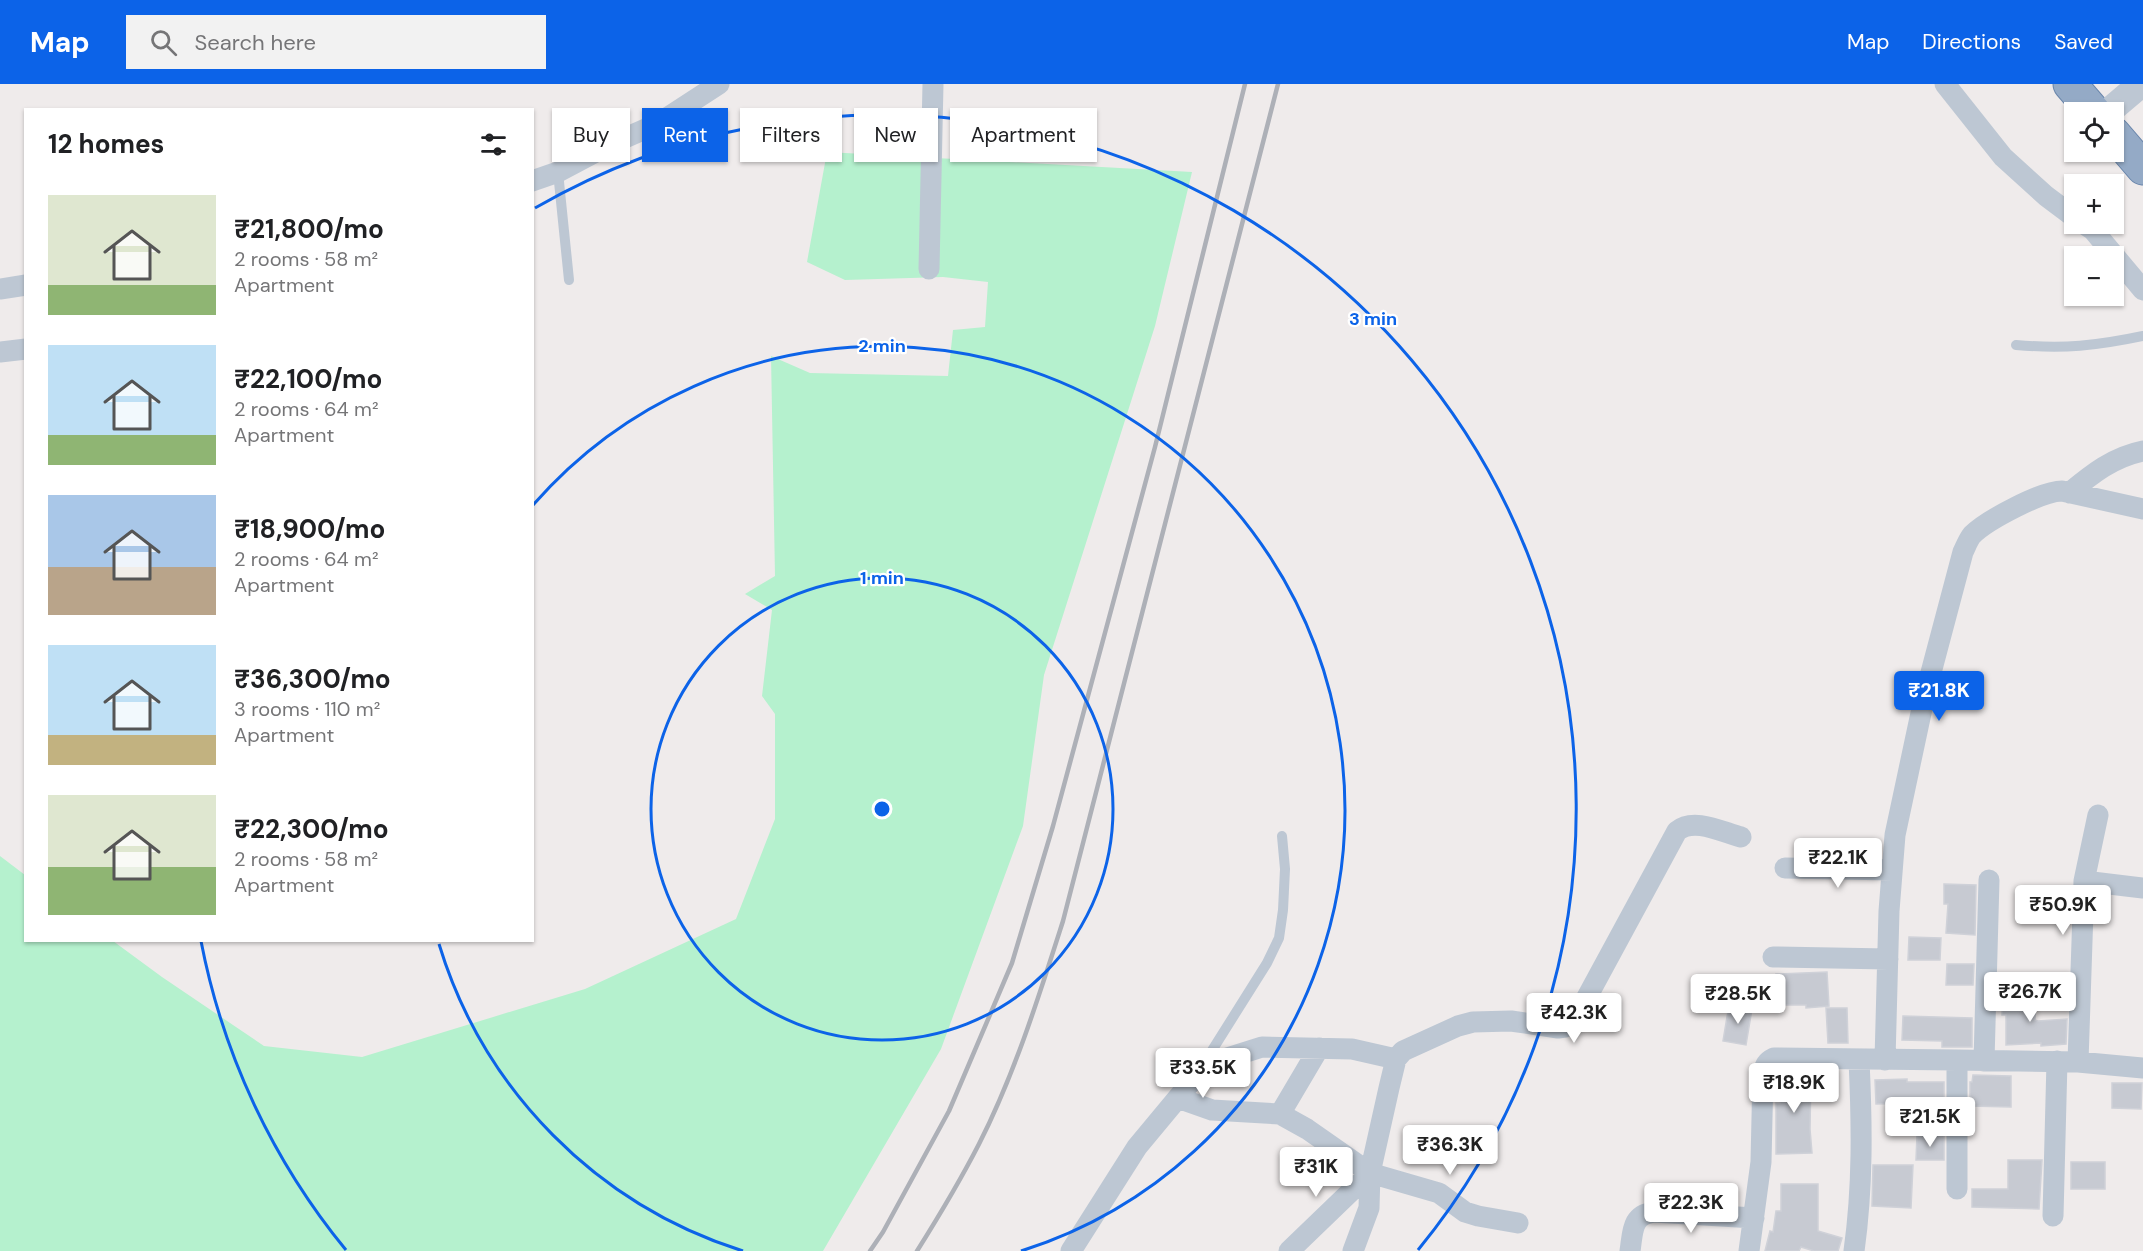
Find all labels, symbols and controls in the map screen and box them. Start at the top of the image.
search box [126,15,546,69]
text: Map [30,24,90,61]
icon: search [147,26,180,59]
text: Search here [195,28,316,57]
text: Map [1847,28,1889,56]
text: Directions [1922,28,2021,56]
text: Saved [2054,28,2113,56]
map controls [2064,102,2124,306]
button: locate [2064,102,2124,162]
chip: Buy [552,108,630,162]
chip: Rent [642,108,728,162]
chip: Filters [740,108,842,162]
chip: New [854,108,938,162]
chip: Apartment [950,108,1097,162]
text: 12 homes [48,127,164,161]
icon: filters [477,128,510,161]
button: + [2064,174,2124,234]
text: ₹21,800/mo [234,212,384,246]
icon: home [96,219,168,291]
text: 2 rooms · 58 m² [234,246,378,272]
button: − [2064,246,2124,306]
text: Apartment [234,272,334,298]
text: 3 min [1349,307,1397,331]
text: 2 min [858,334,906,358]
text: ₹22,100/mo [234,362,382,396]
icon: home [96,369,168,441]
text: 2 rooms · 64 m² [234,396,378,422]
text: Apartment [234,422,334,448]
text: ₹18,900/mo [234,512,385,546]
icon: home [96,519,168,591]
text: 2 rooms · 64 m² [234,546,378,572]
text: 1 min [860,566,904,590]
text: Apartment [234,572,334,598]
text: ₹36,300/mo [234,662,391,696]
icon: home [96,669,168,741]
pin: ₹21.8K [1890,671,1988,722]
text: ₹21.8K [1908,677,1970,703]
text: 3 rooms · 110 m² [234,696,380,722]
text: Apartment [234,722,334,748]
centre of rings [872,799,892,819]
text: ₹22,300/mo [234,812,389,846]
icon: home [96,819,168,891]
pin: ₹22.1K [1789,838,1887,889]
text: ₹22.1K [1808,844,1868,870]
text: 2 rooms · 58 m² [234,846,378,872]
text: Apartment [234,872,334,898]
pin: ₹50.9K [2014,885,2112,936]
text: ₹50.9K [2029,891,2097,917]
pin: ₹26.7K [1981,972,2079,1023]
pin: ₹28.5K [1689,974,1787,1025]
text: ₹26.7K [1998,978,2062,1004]
text: ₹28.5K [1705,980,1771,1006]
pin: ₹42.3K [1525,993,1623,1044]
text: ₹42.3K [1541,999,1608,1025]
pin: ₹33.5K [1154,1048,1252,1099]
text: ₹33.5K [1170,1054,1236,1080]
pin: ₹18.9K [1745,1063,1843,1114]
text: ₹18.9K [1763,1069,1825,1095]
pin: ₹21.5K [1881,1097,1979,1148]
text: ₹21.5K [1899,1103,1961,1129]
pin: ₹36.3K [1401,1125,1499,1176]
text: ₹36.3K [1417,1131,1483,1157]
pin: ₹31K [1280,1147,1352,1198]
text: ₹31K [1294,1153,1338,1179]
pin: ₹22.3K [1642,1183,1740,1234]
text: ₹22.3K [1658,1189,1724,1215]

